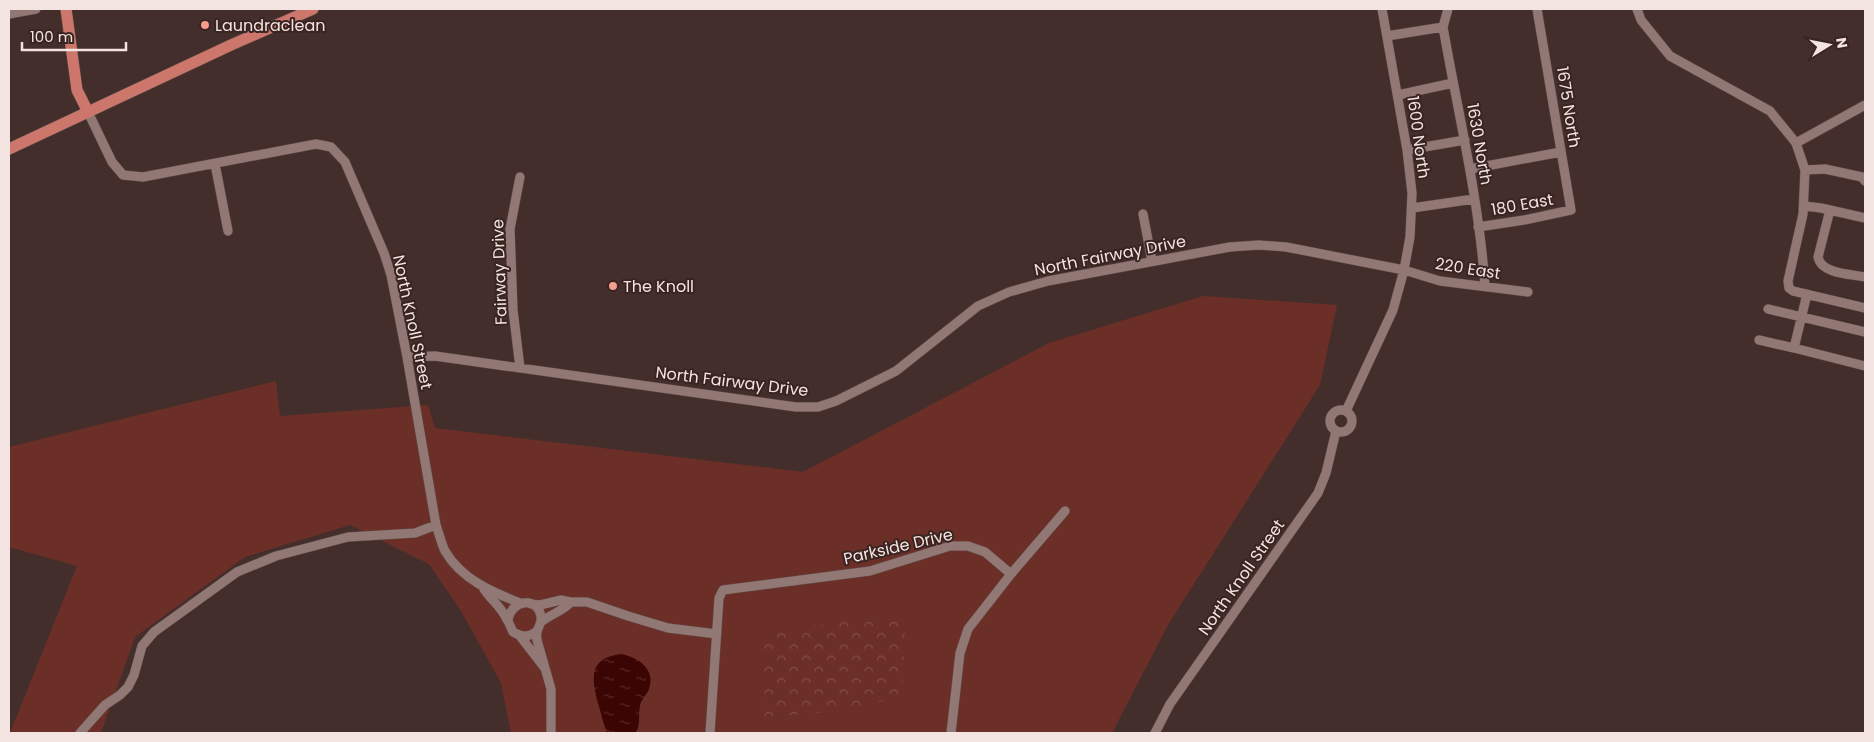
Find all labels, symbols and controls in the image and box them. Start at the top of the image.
place label: Laundraclean [215,14,325,37]
marker: Laundraclean [199,19,211,31]
scale bar [22,20,126,52]
north arrow [1804,20,1854,70]
text: 100 m [30,26,73,47]
text: N [1831,36,1853,50]
street label: 1675 North [1551,65,1586,149]
street label: 1600 North [1401,94,1436,180]
street label: 1630 North [1461,101,1498,187]
street label: 180 East [1489,188,1555,221]
street label: Fairway Drive [486,218,513,325]
street label: North Fairway Drive [1032,230,1188,281]
street label: 220 East [1434,252,1502,285]
street label: North Knoll Street [387,253,438,392]
place label: The Knoll [623,275,694,298]
marker: The Knoll [607,280,619,292]
street label: North Fairway Drive [654,361,810,402]
street label: North Knoll Street [1193,515,1290,640]
street label: Parkside Drive [841,523,955,570]

